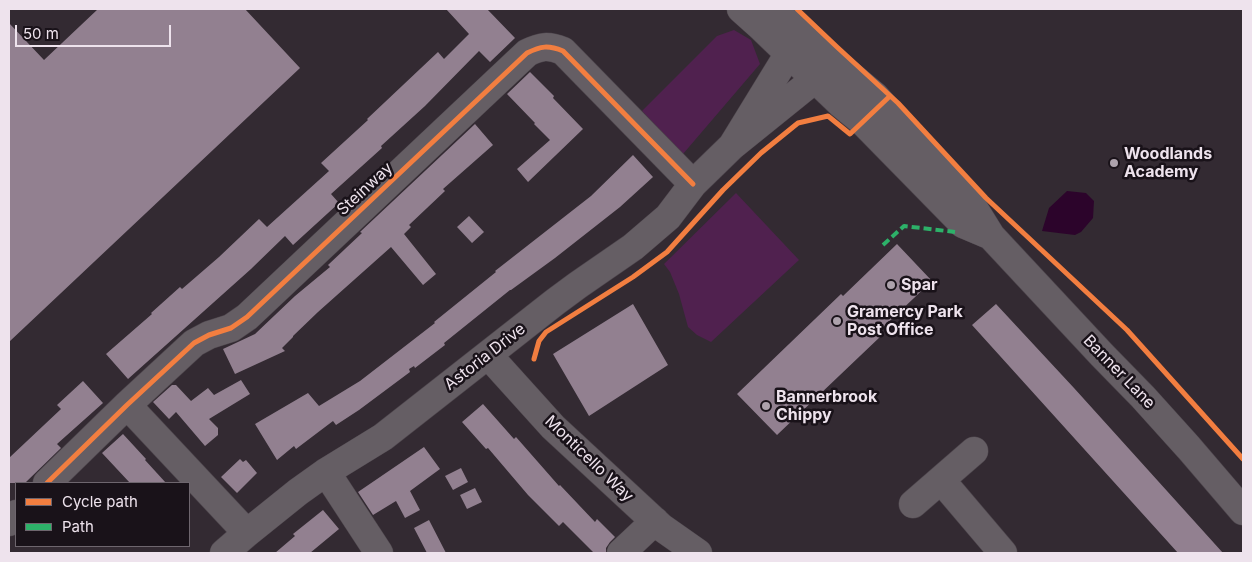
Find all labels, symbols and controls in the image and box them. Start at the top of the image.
scale bar [18,15,174,47]
text: 50 m [23,24,59,43]
place label: Woodlands Academy [1124,144,1212,182]
marker: Woodlands Academy [1108,157,1120,169]
street label: Steinway [333,159,397,219]
place label: Spar [901,275,938,295]
marker: Spar [885,279,897,291]
place label: Gramercy Park Post Office [847,302,963,340]
marker: Gramercy Park Post Office [831,315,843,327]
street label: Astoria Drive [441,319,529,395]
street label: Banner Lane [1079,331,1159,413]
place label: Bannerbrook Chippy [776,387,877,425]
marker: Bannerbrook Chippy [760,400,772,412]
street label: Monticello Way [541,412,637,506]
legend [15,482,190,547]
text: Cycle path [62,492,138,511]
text: Path [62,517,94,536]

